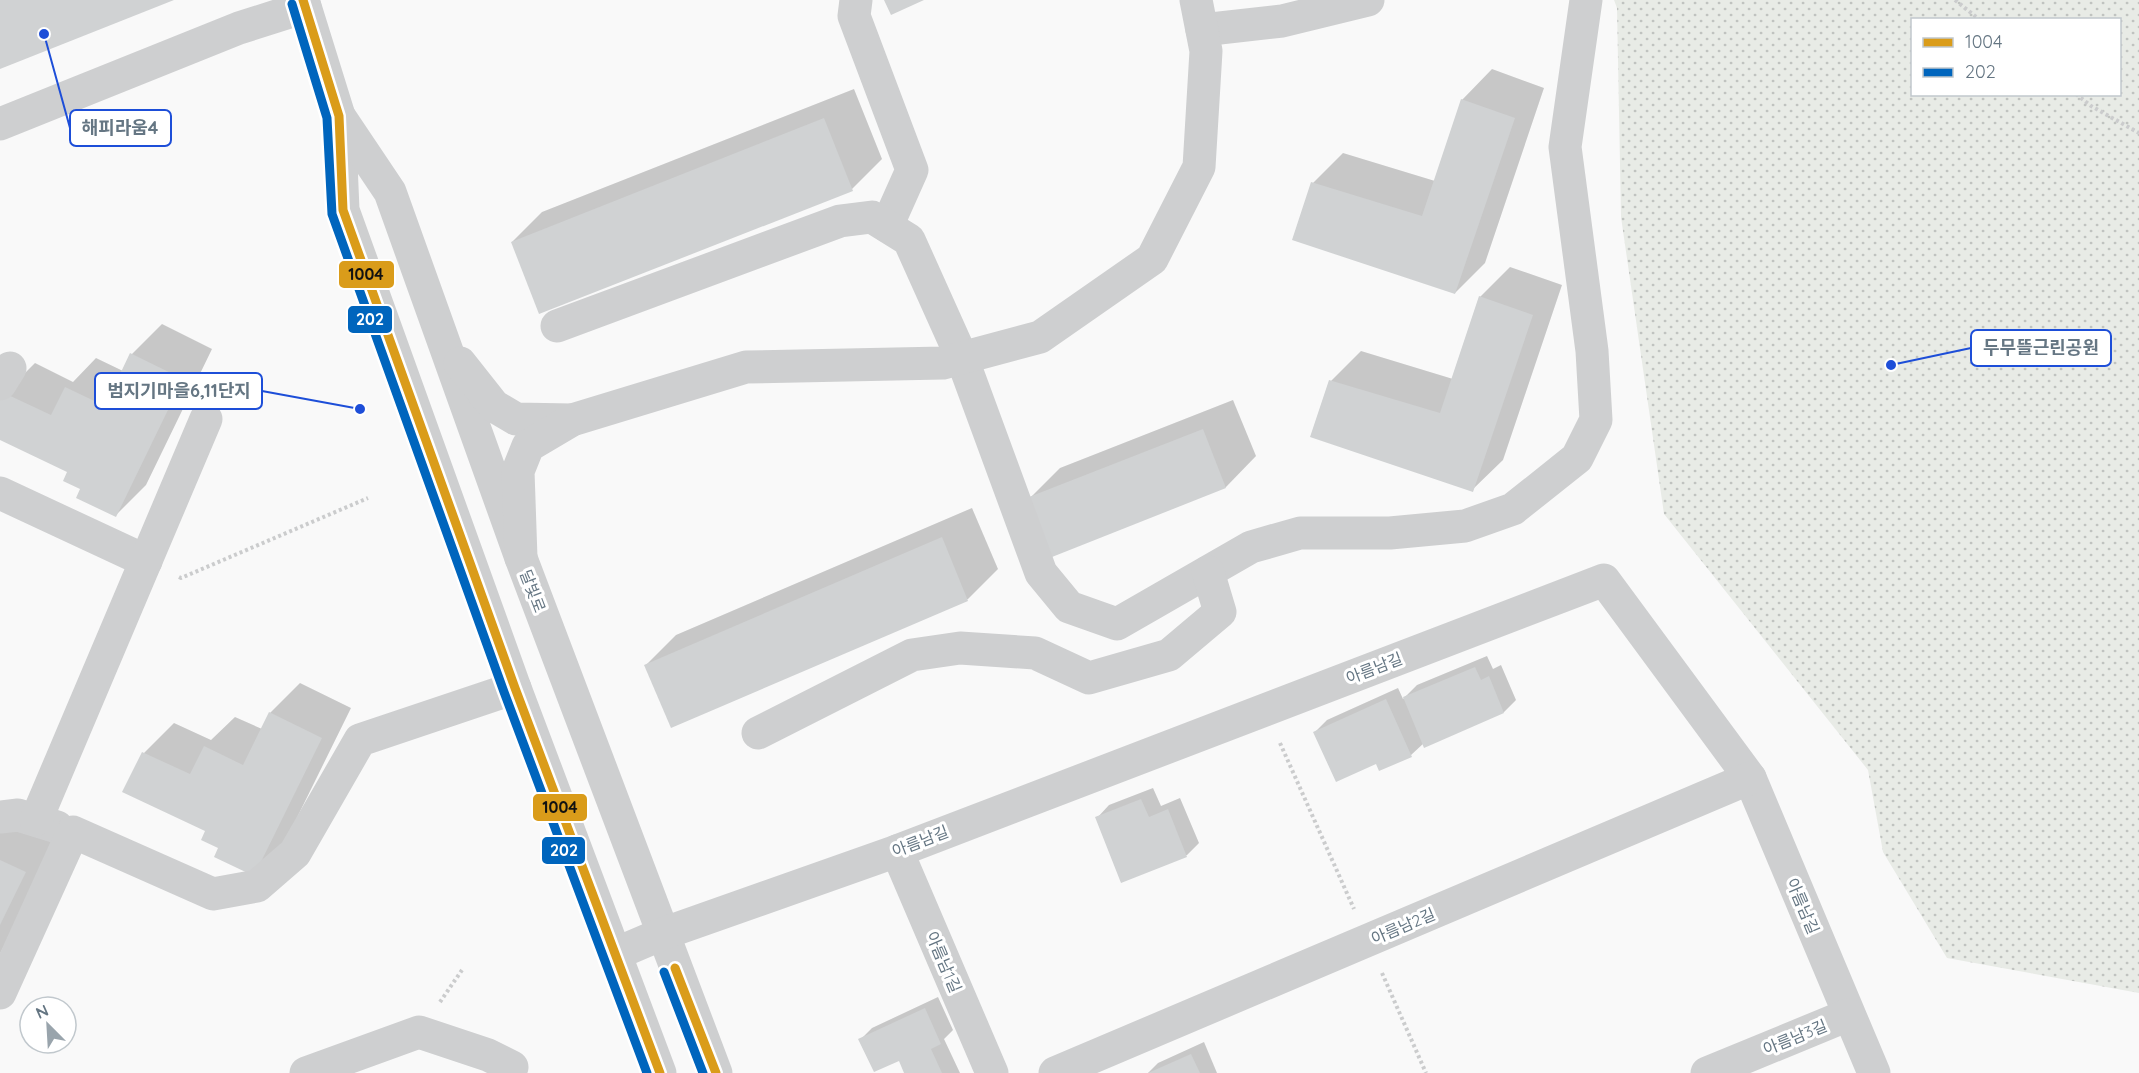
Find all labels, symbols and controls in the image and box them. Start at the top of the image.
legend [1911,18,2121,96]
text: 1004 [1965,30,2003,53]
text: 202 [1965,60,1996,83]
callout: 해피라움4 [70,110,171,146]
text: 해피라움4 [82,116,159,139]
line badge: 1004 [338,260,395,289]
text: 1004 [348,264,384,284]
line badge: 202 [347,305,393,334]
text: 202 [356,309,384,329]
callout: 두무뜰근린공원 [1971,330,2111,366]
text: 두무뜰근린공원 [1983,336,2099,359]
callout: 범지기마을6,11단지 [95,373,262,409]
text: 범지기마을6,11단지 [107,379,251,402]
street label: 달빛로 [516,567,550,615]
street label: 아름남길 [1343,648,1405,688]
line badge: 1004 [532,793,588,822]
text: 1004 [542,797,578,817]
street label: 아름남길 [889,821,951,861]
line badge: 202 [541,836,586,865]
text: 202 [550,840,578,860]
street label: 아름남길 [1782,875,1824,937]
street label: 아름남2길 [1368,904,1438,948]
street label: 아름남1길 [922,928,966,996]
north arrow [18,995,78,1055]
text: N [32,1000,51,1023]
street label: 아름남3길 [1760,1015,1830,1059]

